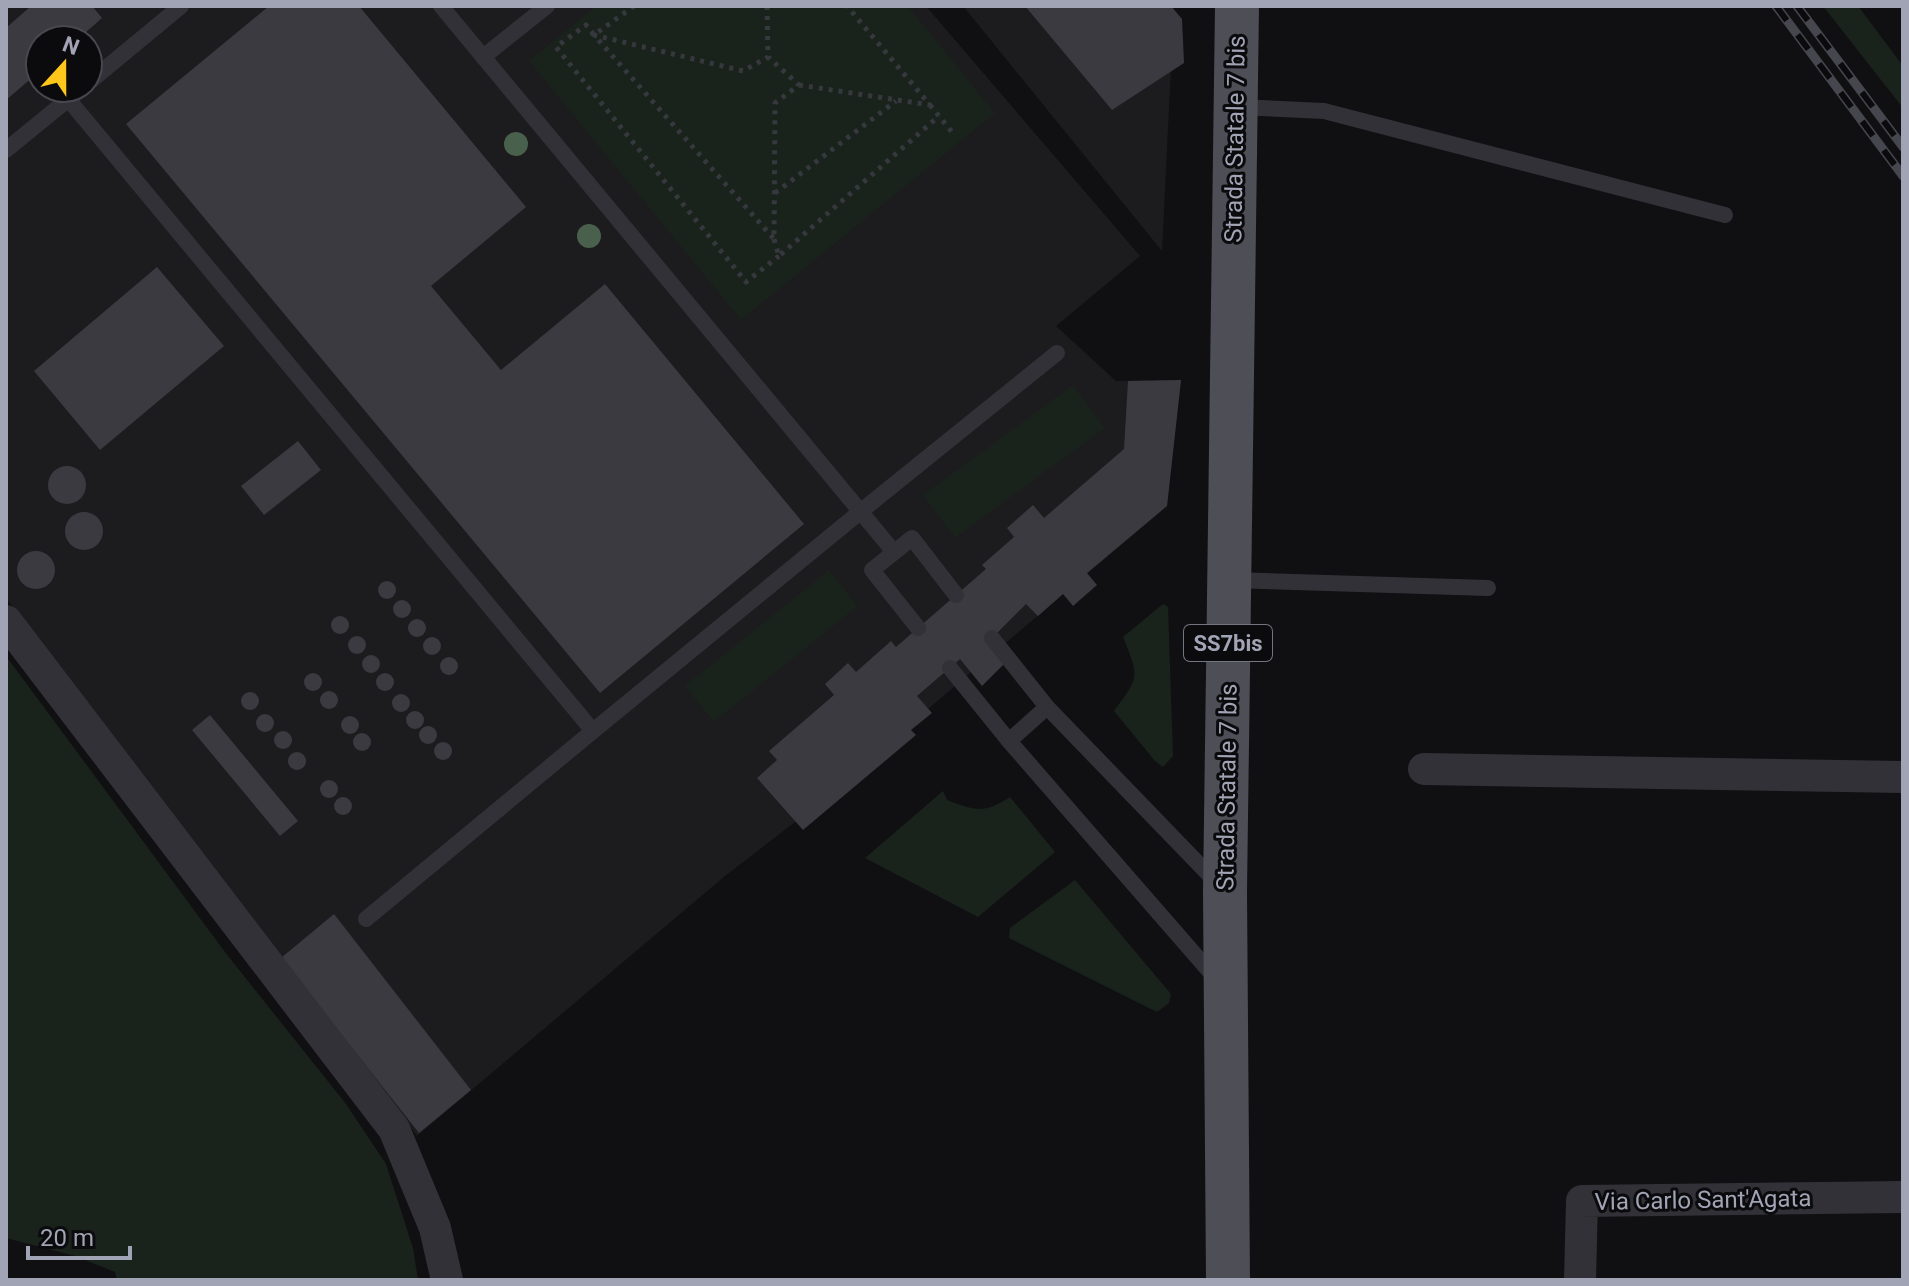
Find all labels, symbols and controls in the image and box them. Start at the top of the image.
north arrow [24,24,104,104]
text: N [59,31,83,60]
street label: Strada Statale 7 bis [1219,35,1251,243]
road number: SS7bis [1184,625,1272,661]
street label: Strada Statale 7 bis [1211,683,1243,891]
street label: Via Carlo Sant'Agata [1594,1184,1812,1216]
scale bar [28,1210,130,1260]
text: 20 m [40,1224,94,1252]

